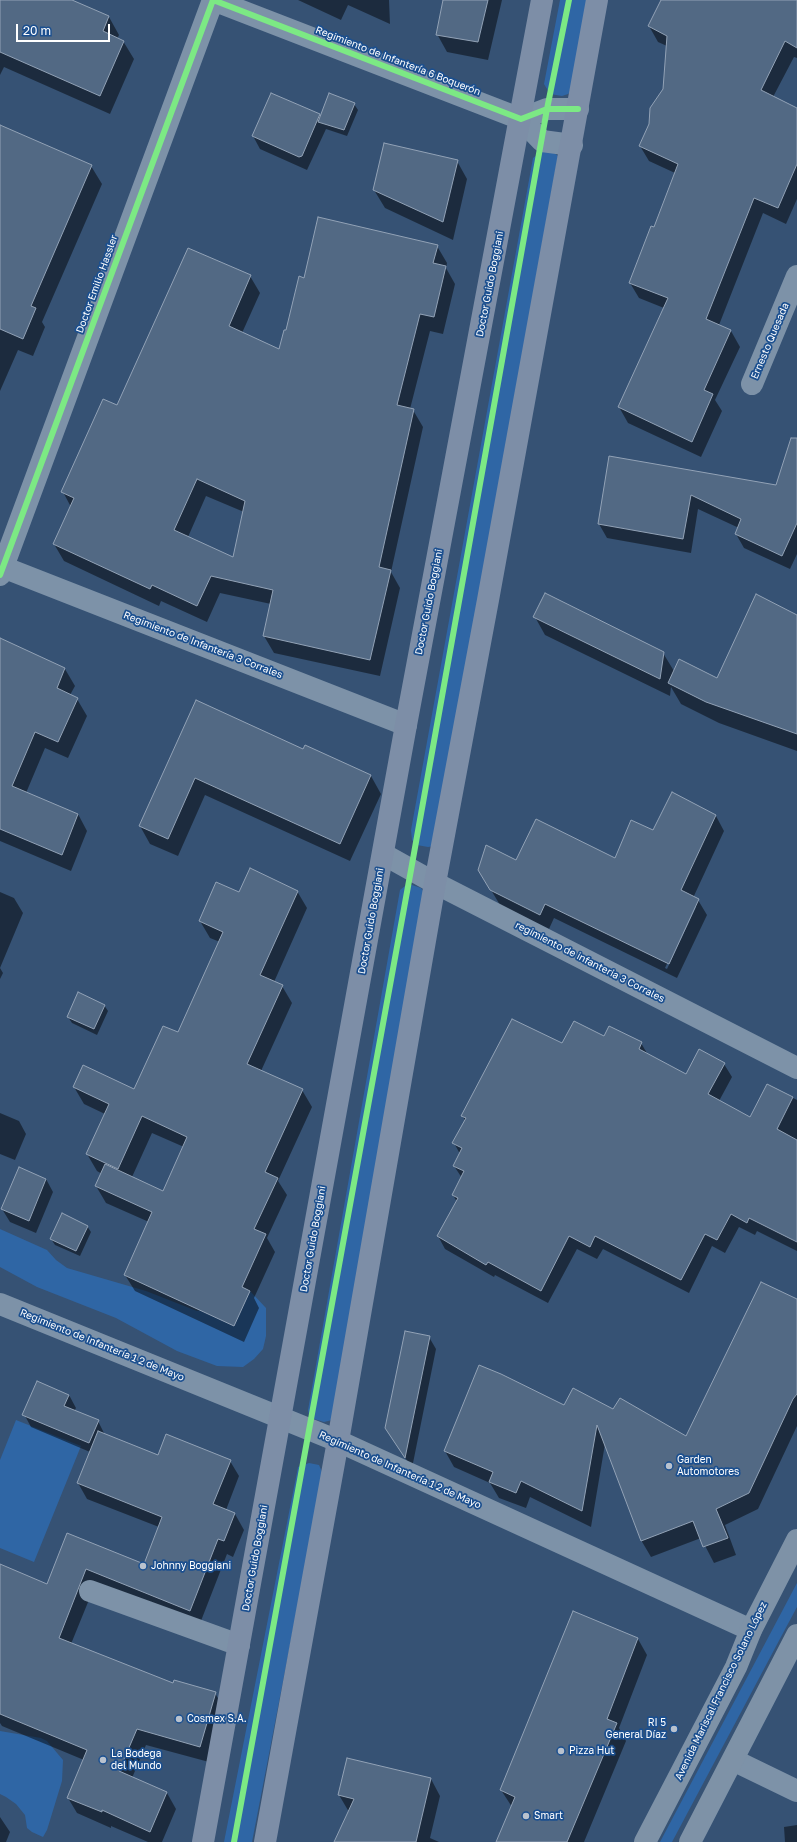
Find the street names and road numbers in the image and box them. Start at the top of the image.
street label: Regimiento de Infantería 6 Boquerón [314,24,482,98]
street label: Doctor Guido Boggiani [474,230,506,338]
street label: Doctor Emilio Hassler [74,233,120,335]
street label: Ernesto Quesada [749,301,791,381]
street label: Doctor Guido Boggiani [413,548,445,656]
street label: Regimiento de Infantería 3 Corrales [122,609,284,681]
street label: Doctor Guido Boggiani [356,867,386,975]
street label: regimiento de infanteria 3 Corrales [513,919,667,1005]
street label: Doctor Guido Boggiani [298,1185,328,1293]
street label: Regimiento de Infantería 1 2 de Mayo [18,1306,186,1384]
street label: Regimiento de Infantería 1 2 de Mayo [317,1429,483,1511]
street label: Doctor Guido Boggiani [240,1504,270,1612]
street label: Avenida Mariscal Francisco Solano López [672,1600,770,1782]

